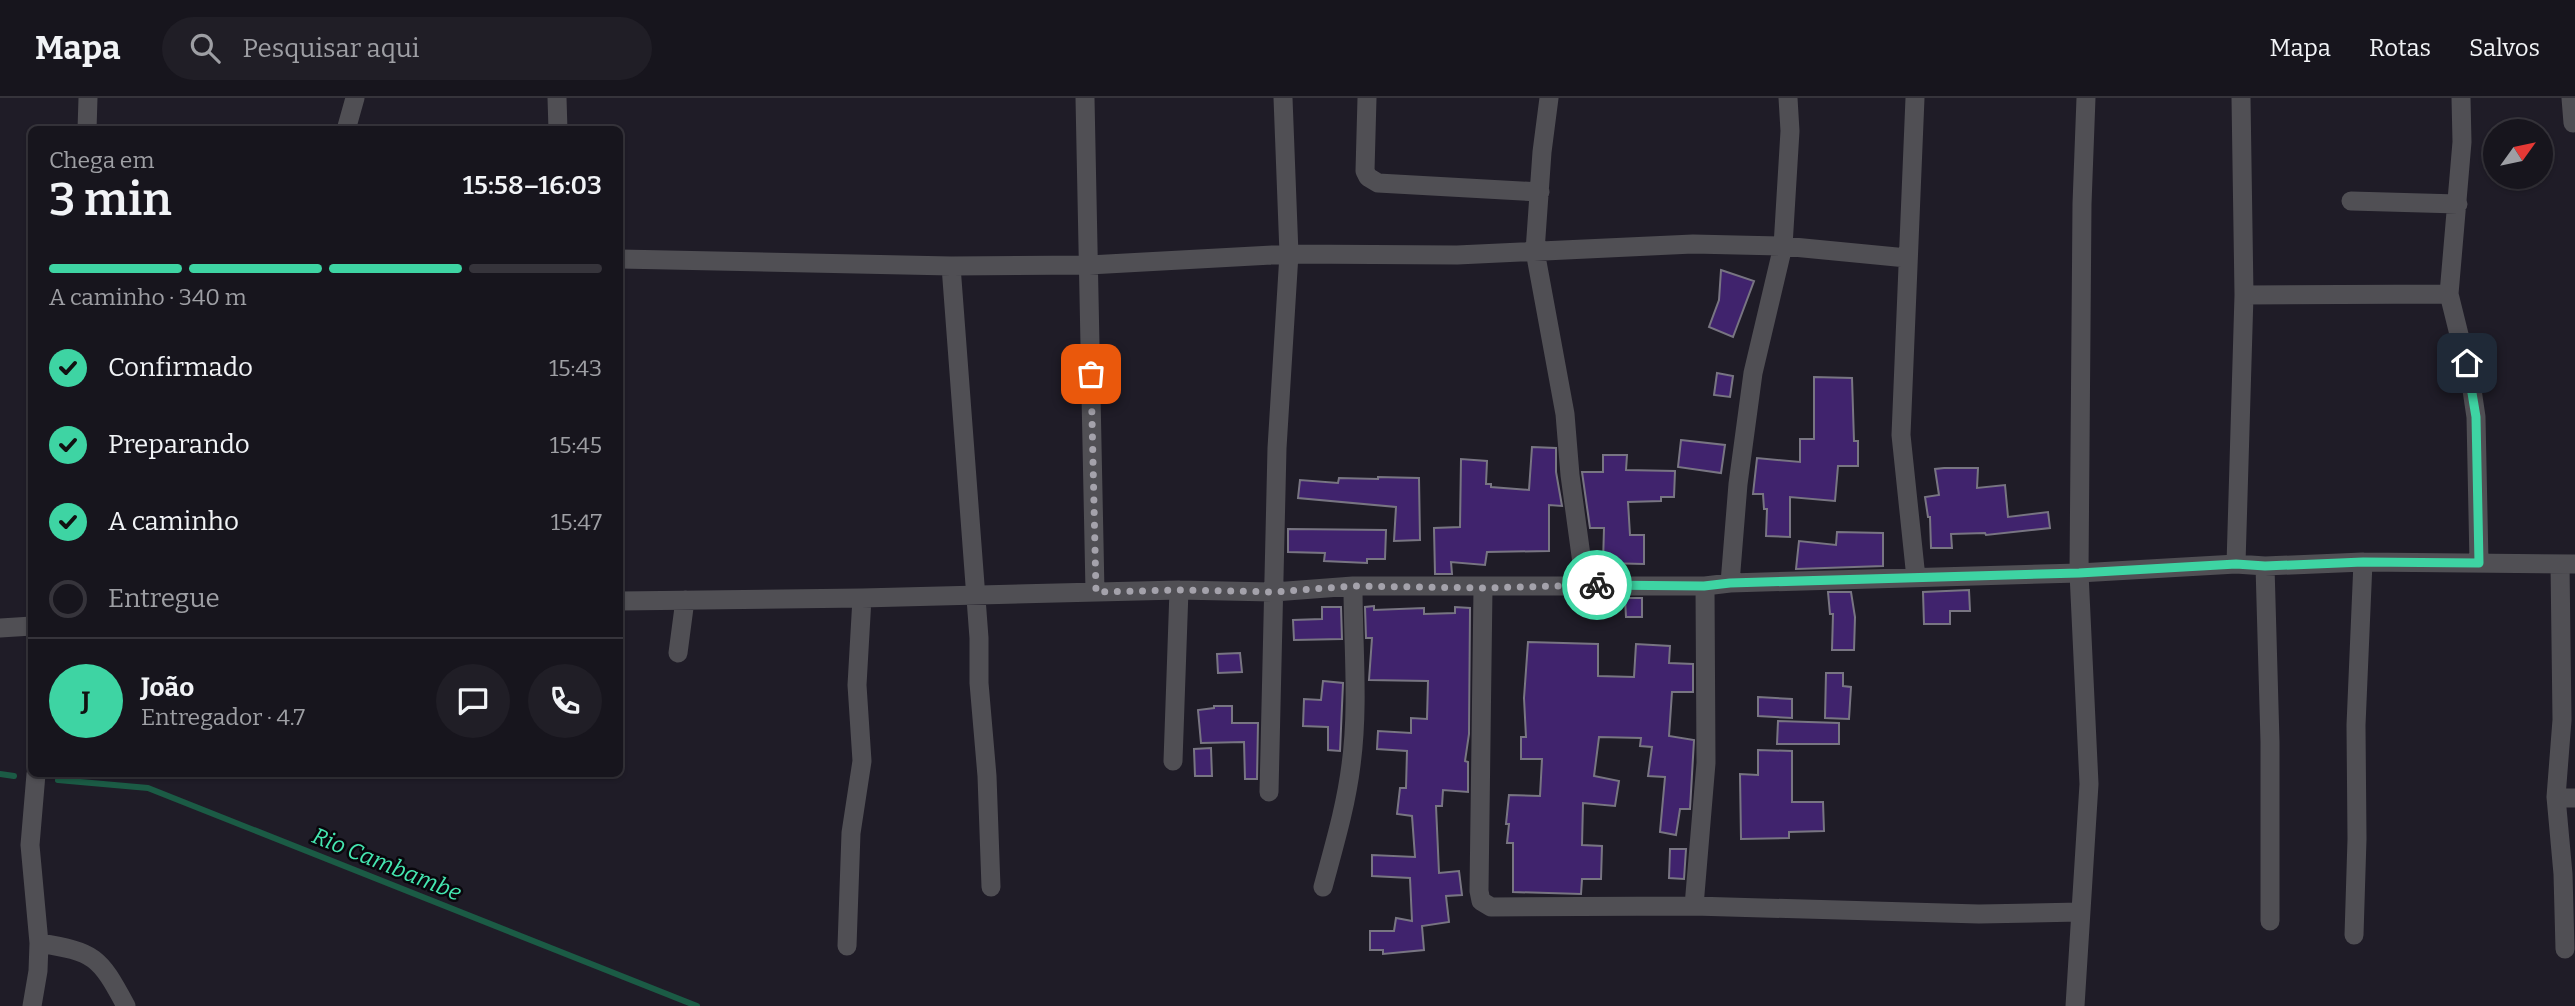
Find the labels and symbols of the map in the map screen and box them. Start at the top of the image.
north arrow [2483,119,2553,189]
pin [2437,333,2497,393]
pin [1061,344,1121,404]
courier [1562,550,1632,620]
water label: Rio Cambambe [308,821,466,907]

